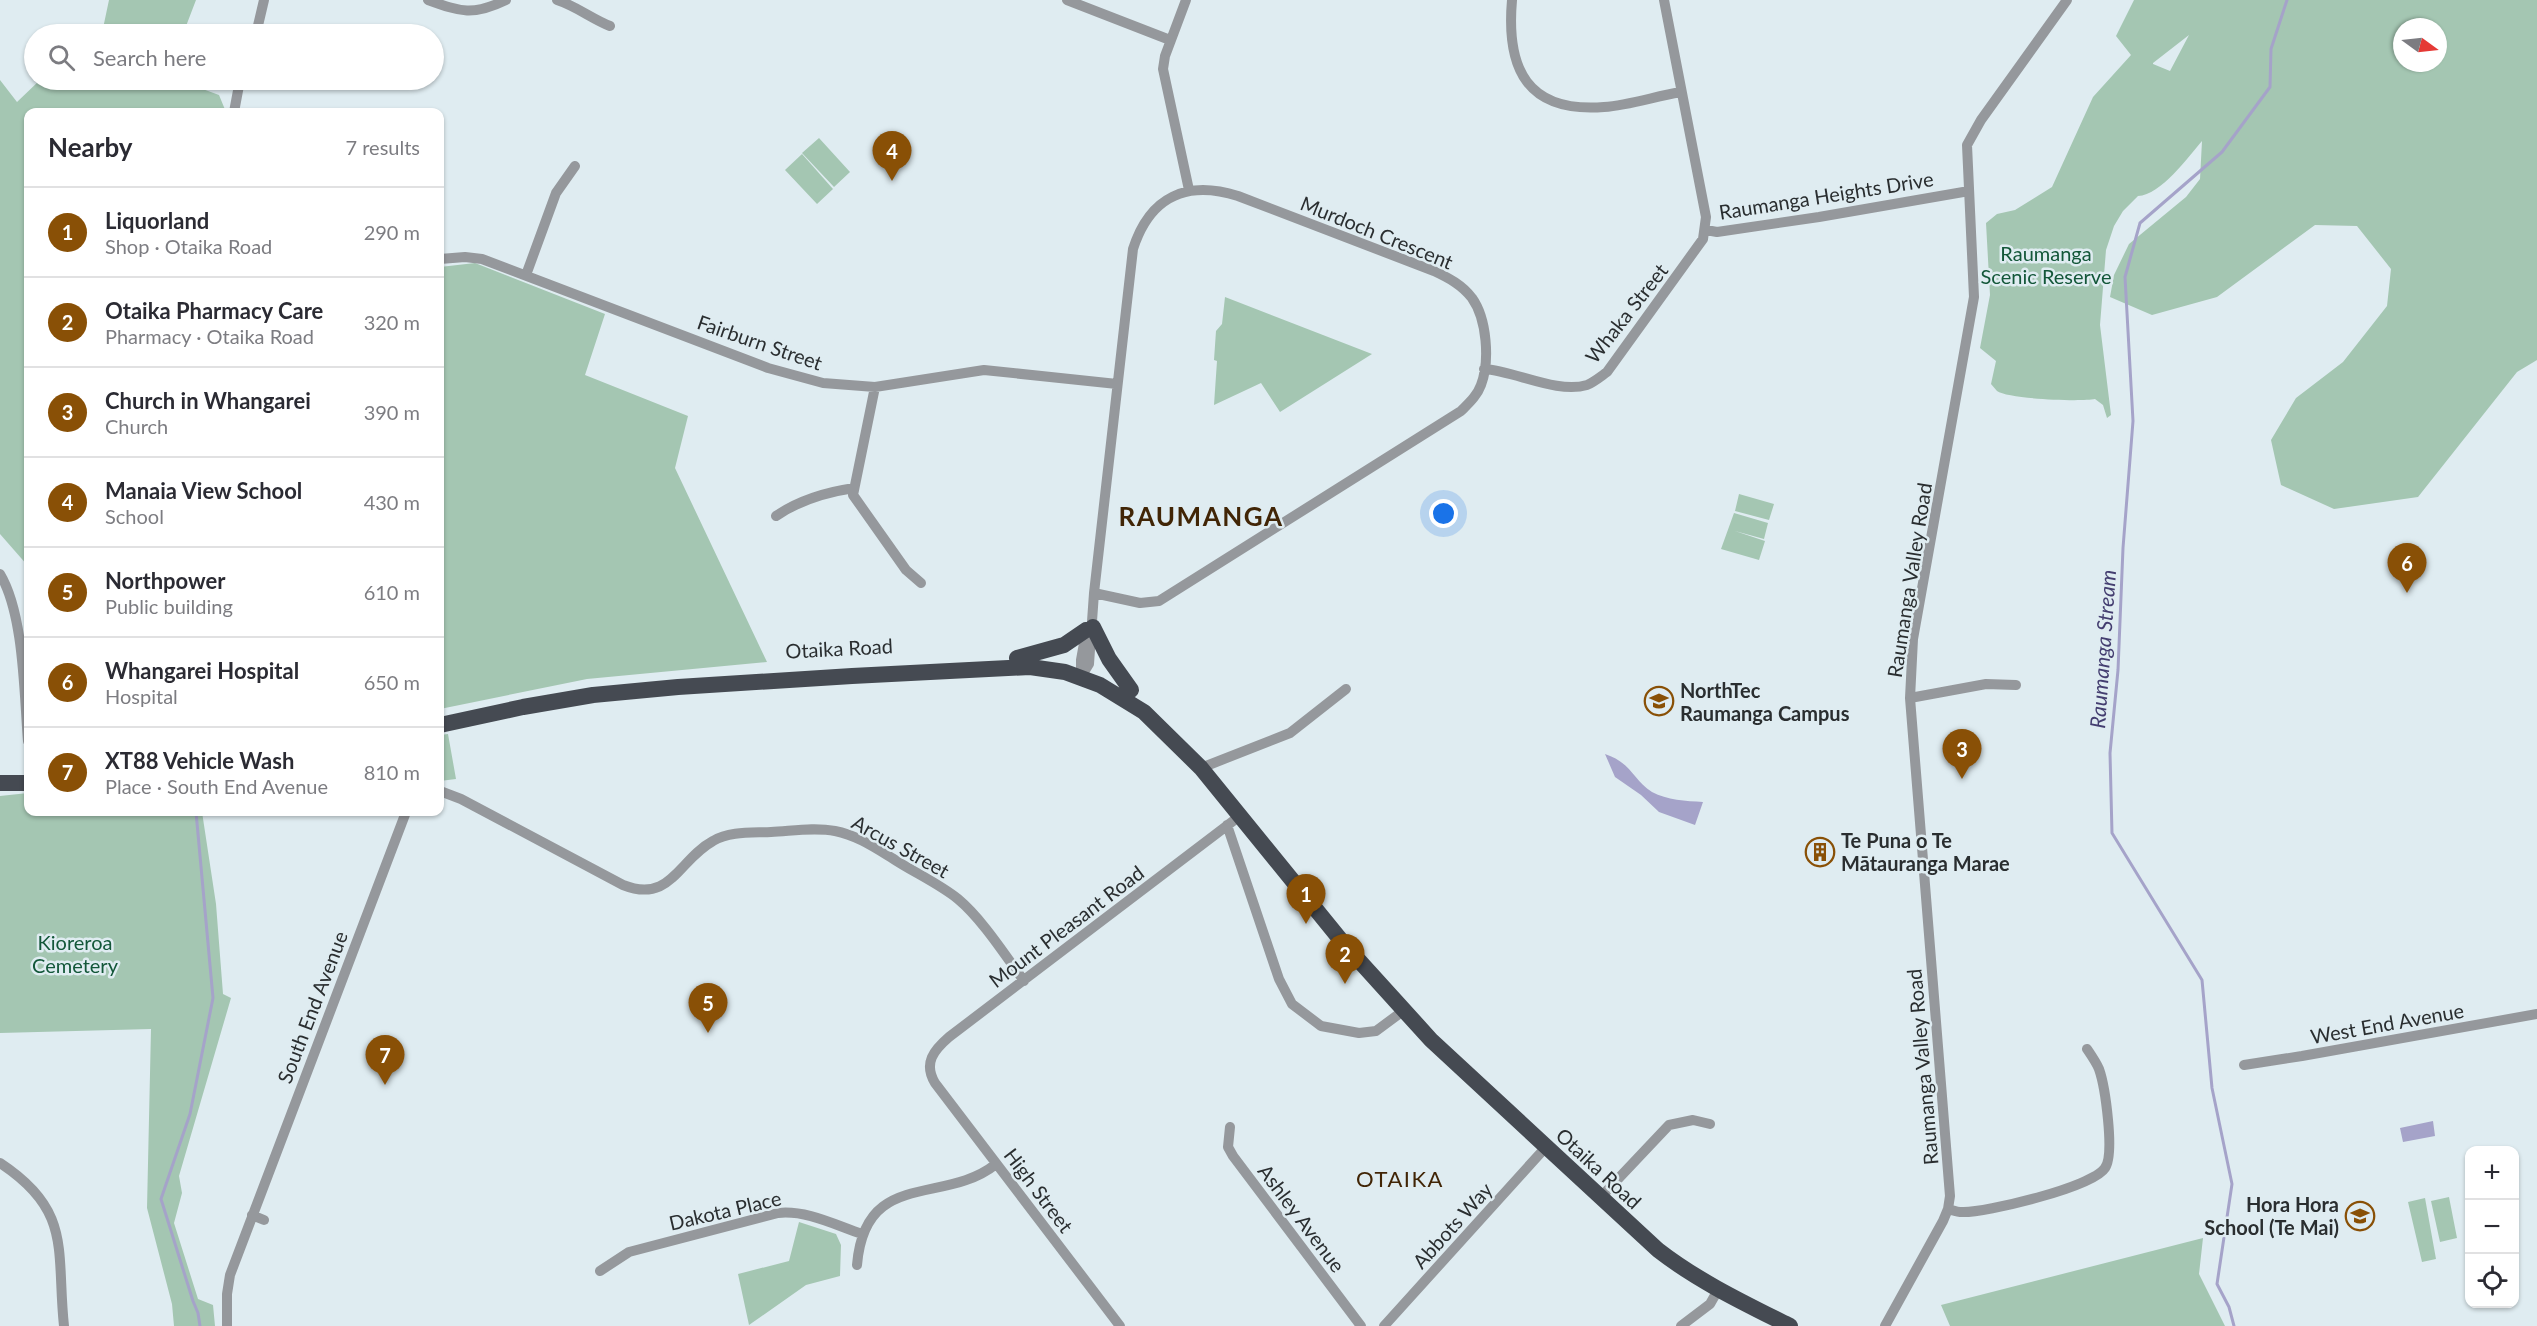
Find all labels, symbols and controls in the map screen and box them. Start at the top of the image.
north arrow [2393,18,2447,72]
search box [24,24,444,90]
icon: search [45,41,78,74]
text: Search here [93,44,206,71]
text: Nearby [48,131,133,163]
pin: 4 [872,132,912,181]
text: 7 results [345,135,420,159]
street label: Raumanga Heights Drive [1717,166,1935,224]
street label: Murdoch Crescent [1297,190,1457,274]
text: Liquorland [105,207,209,234]
text: 1 [62,220,73,244]
text: 290 m [364,220,420,244]
text: Shop · Otaika Road [105,234,272,258]
park label: Raumanga Scenic Reserve [1981,241,2111,288]
street label: Whaka Street [1580,258,1672,368]
text: Otaika Pharmacy Care [105,297,323,324]
street label: Fairburn Street [694,309,826,375]
text: 2 [62,310,73,334]
text: 320 m [364,310,420,334]
text: Pharmacy · Otaika Road [105,324,314,348]
text: Church in Whangarei [105,387,311,414]
text: 3 [62,400,73,424]
text: 390 m [364,400,420,424]
text: Church [105,414,168,438]
text: Manaia View School [105,477,302,504]
street label: Raumanga Valley Road [1882,481,1936,679]
text: 4 [62,490,73,514]
text: 430 m [364,490,420,514]
your location [1429,499,1458,528]
district label: RAUMANGA [1119,500,1283,532]
text: School [105,504,164,528]
pin: 6 [2388,544,2426,593]
text: Northpower [105,567,225,594]
water label: Raumanga Stream [2084,569,2120,729]
text: 5 [62,580,73,604]
text: 610 m [364,580,420,604]
text: Public building [105,594,233,618]
street label: Otaika Road [785,633,893,663]
text: Whangarei Hospital [105,657,299,684]
text: 6 [62,670,73,694]
text: 650 m [364,670,420,694]
place label: NorthTec Raumanga Campus [1680,678,1850,725]
text: Hospital [105,684,178,708]
school or university icon: NorthTec Raumanga Campus [1643,685,1675,717]
pin: 3 [1942,730,1982,779]
text: XT88 Vehicle Wash [105,747,294,774]
text: 7 [62,760,73,784]
text: 810 m [364,760,420,784]
text: Place · South End Avenue [105,774,328,798]
street label: Arcus Street [848,809,954,883]
place label: Te Puna o Te Mātauranga Marae [1841,828,2010,875]
building icon: Te Puna o Te Mātauranga Marae [1804,836,1836,868]
street label: Mount Pleasant Road [984,860,1148,992]
pin: 1 [1286,874,1326,924]
street label: South End Avenue [272,928,352,1086]
park label: Kioreroa Cemetery [32,930,119,977]
pin: 2 [1326,934,1364,984]
street label: Raumanga Valley Road [1901,968,1943,1166]
pin: 5 [688,984,728,1033]
street label: West End Avenue [2308,998,2466,1048]
pin: 7 [366,1036,404,1085]
street label: Otaika Road [1552,1123,1646,1213]
street label: High Street [1000,1143,1078,1237]
map controls [2465,1146,2519,1308]
button: + [2465,1146,2519,1200]
street label: Ashley Avenue [1254,1159,1350,1277]
district label: OTAIKA [1356,1165,1444,1192]
street label: Abbots Way [1407,1177,1497,1273]
street label: Dakota Place [667,1185,783,1235]
place label: Hora Hora School (Te Mai) [2204,1192,2339,1239]
school or university icon: Hora Hora School (Te Mai) [2344,1200,2376,1232]
button: − [2465,1200,2519,1254]
button: locate [2465,1254,2519,1308]

